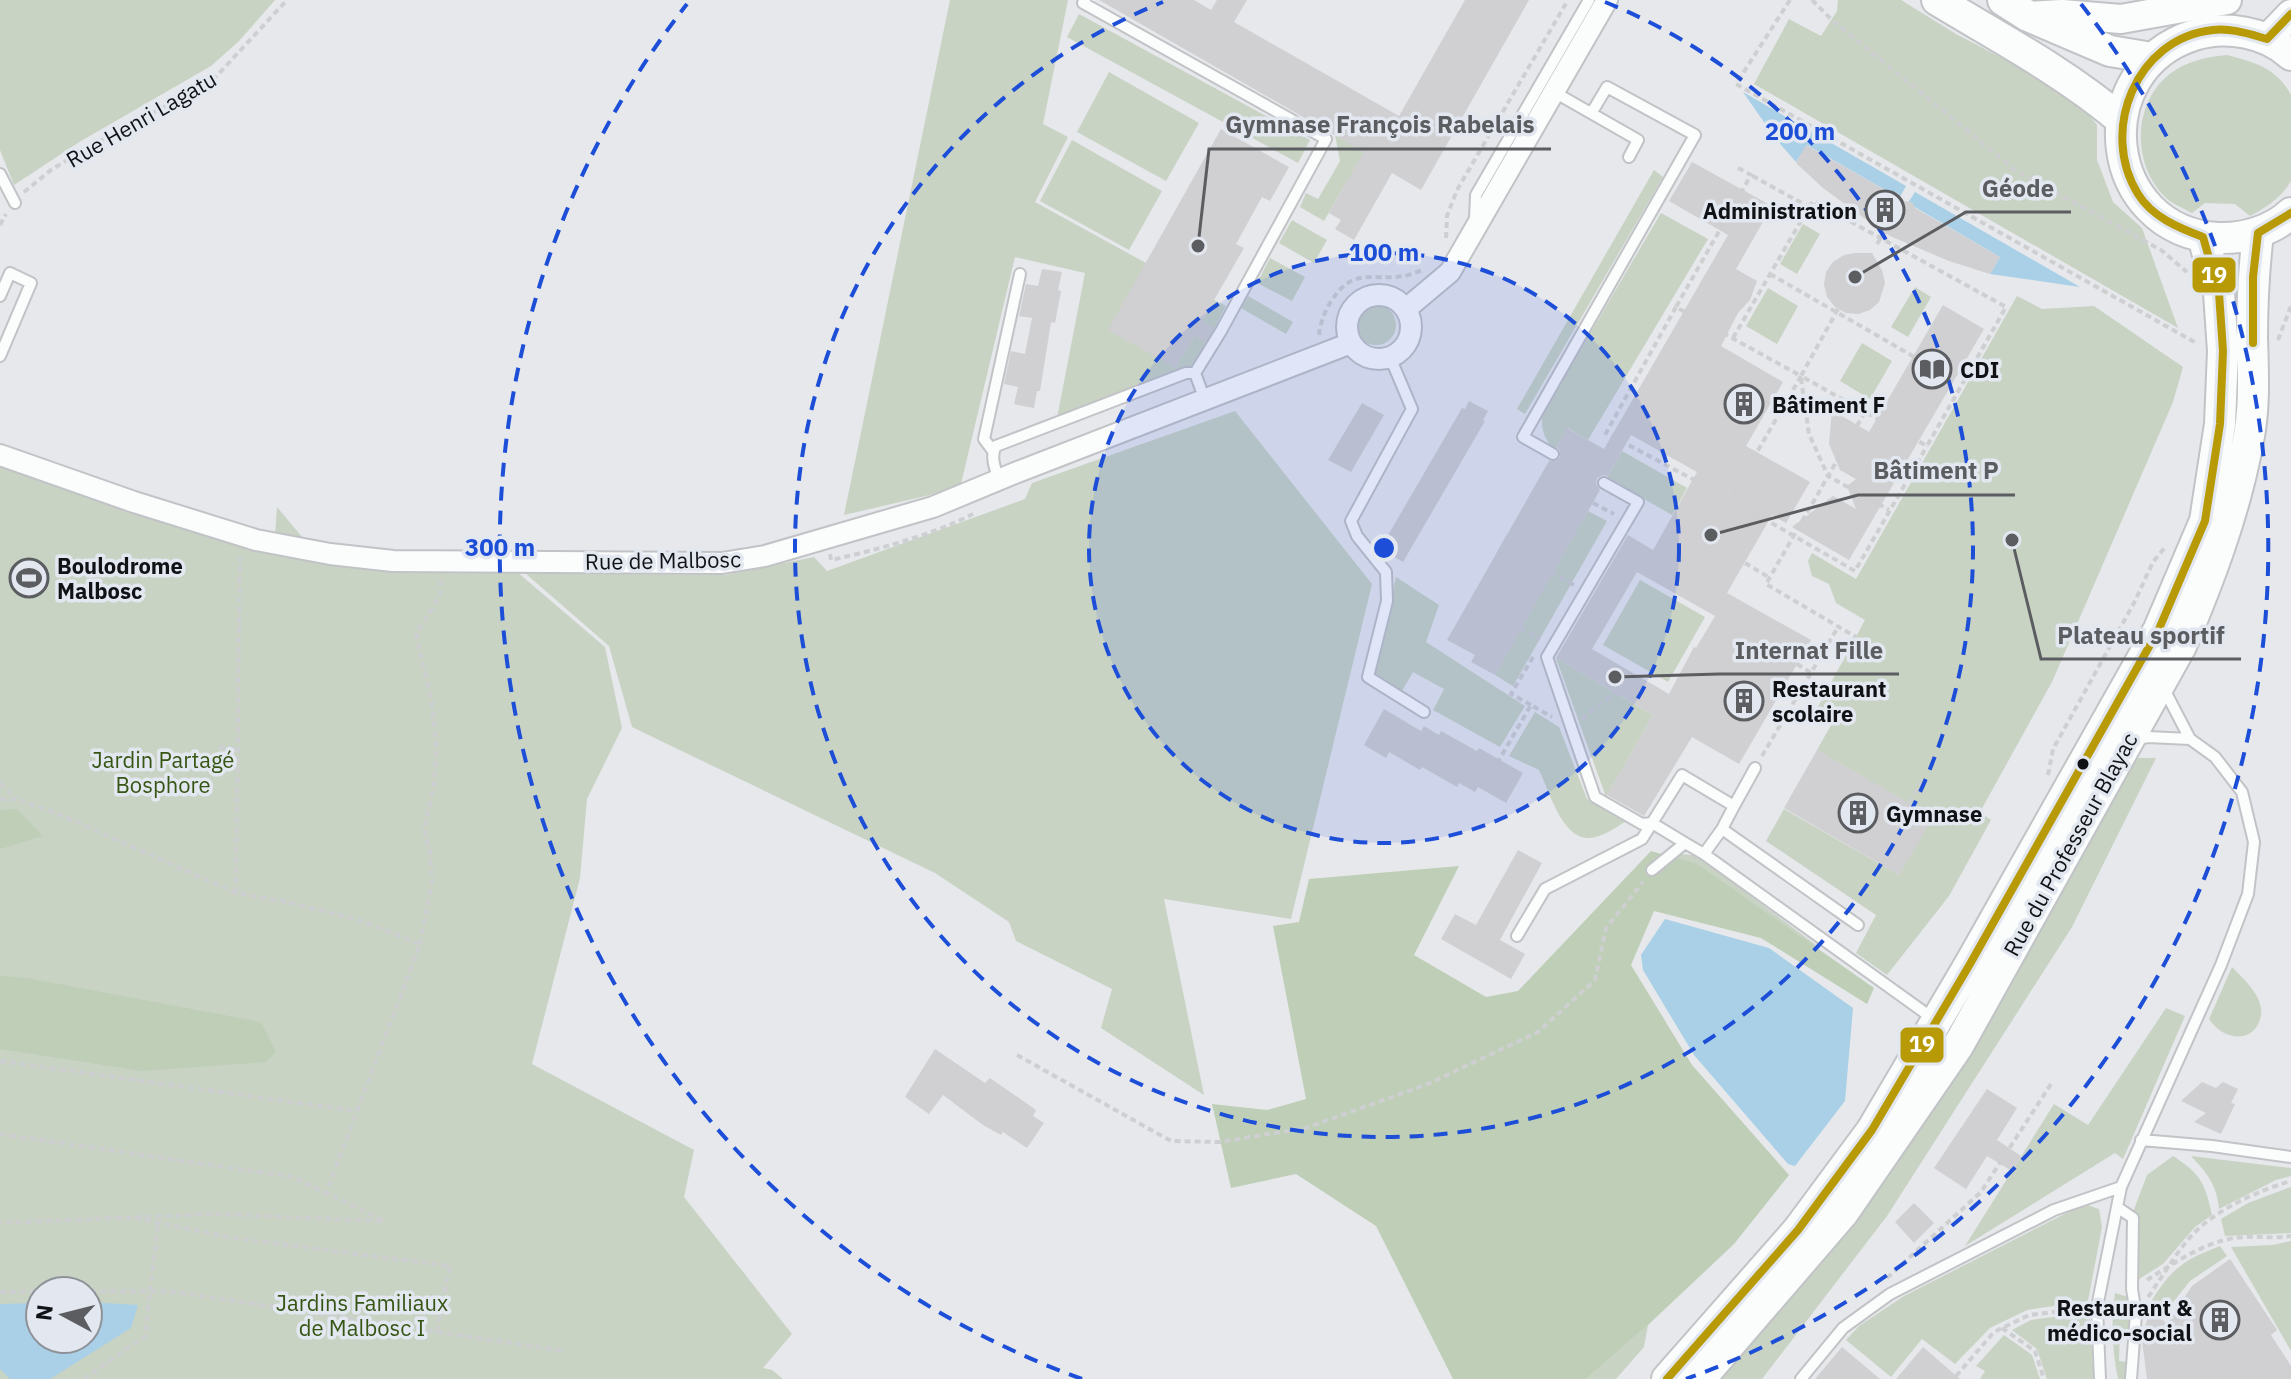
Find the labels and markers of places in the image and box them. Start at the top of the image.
callout: Gymnase François Rabelais [1209,101,1551,149]
callout: Géode [1966,164,2071,212]
building icon: Administration [1864,189,1906,231]
place label: Administration [1703,196,1857,225]
library icon: CDI [1911,348,1953,390]
place label: CDI [1960,355,1999,384]
building icon: Bâtiment F [1723,383,1765,425]
place label: Bâtiment F [1772,390,1885,419]
callout: Bâtiment P [1858,447,2015,495]
centre of rings [1370,534,1398,562]
place label: Boulodrome Malbosc [57,551,183,605]
sports icon: Boulodrome Malbosc [8,557,50,599]
callout: Plateau sportif [2041,611,2241,659]
callout: Internat Fille [1719,626,1899,674]
place label: Restaurant scolaire [1772,674,1886,728]
building icon: Restaurant scolaire [1723,680,1765,722]
unlabelled marker [2075,756,2091,772]
building icon: Gymnase [1837,792,1879,834]
place label: Gymnase [1886,799,1982,828]
place label: Restaurant & médico-social [2047,1293,2192,1347]
building icon: Restaurant & médico-social [2199,1299,2241,1341]

